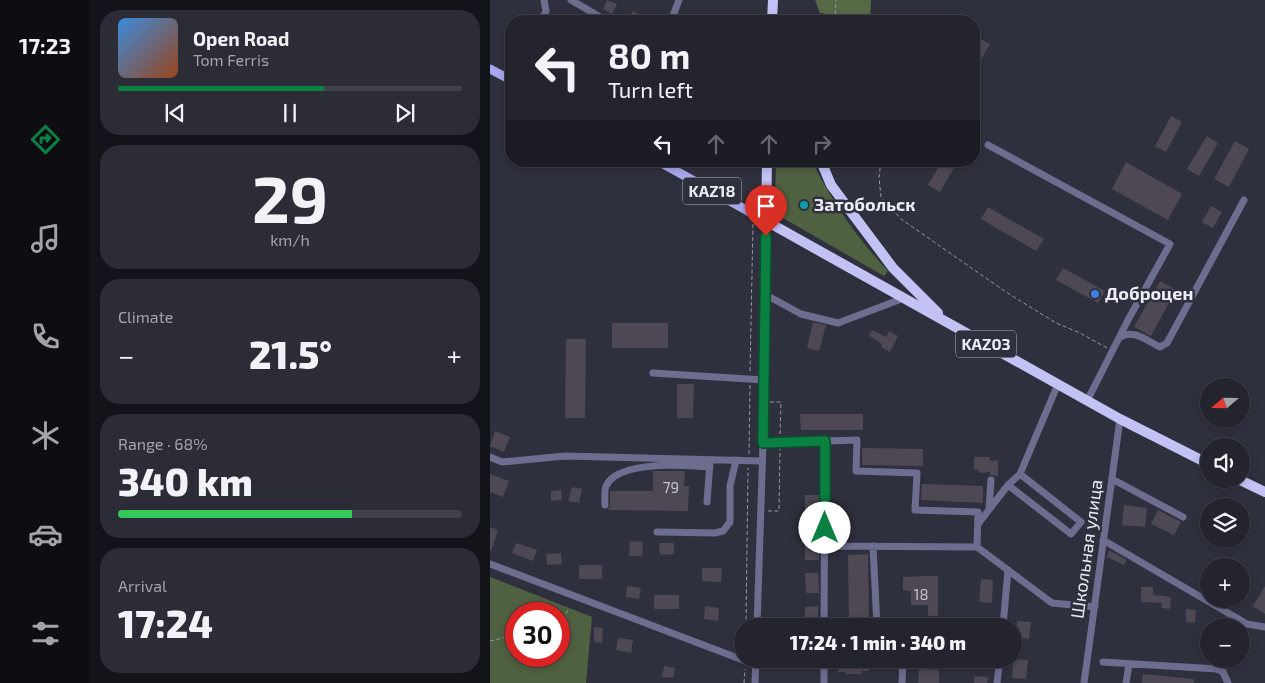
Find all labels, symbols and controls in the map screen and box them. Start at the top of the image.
text: Open Road [193,27,289,50]
text: 17:23 [19,32,71,58]
text: 80 m [608,34,690,76]
icon: left [525,35,590,100]
text: Tom Ferris [193,50,269,69]
text: Turn left [608,76,693,102]
icon: previous [161,99,189,127]
icon: pause [276,99,304,127]
icon: next [391,99,419,127]
icon: directions [28,122,63,157]
icon: left [649,130,677,158]
icon: ahead [702,130,730,158]
icon: ahead [755,130,783,158]
icon: right [808,130,836,158]
text: 29 [252,158,328,236]
road number: KAZ18 [683,178,741,205]
pin [745,185,787,236]
icon: arrive [752,192,780,220]
place label: Затобольск [814,193,915,215]
marker: Затобольск [798,199,810,211]
icon: music [28,221,63,256]
text: km/h [270,230,310,249]
place label: Доброцен [1105,282,1193,304]
marker: Доброцен [1089,288,1101,300]
text: Climate [118,307,173,326]
icon: phone [28,319,63,354]
road number: KАZ03 [956,330,1016,358]
text: 21.5° [249,331,332,377]
text: − [118,338,134,372]
text: + [447,338,462,372]
north arrow [1200,378,1250,428]
map controls [1200,378,1250,668]
icon: climate [28,418,63,453]
text: Range · 68% [118,434,208,453]
button: sound [1200,438,1250,488]
text: 340 km [118,458,253,504]
house number: 79 [663,478,679,496]
street label: Школьная улица [1065,478,1107,620]
button: layers [1200,498,1250,548]
position arrow [798,501,850,553]
icon: car [28,517,63,552]
button: + [1200,558,1250,608]
text: Arrival [118,576,167,595]
house number: 18 [913,585,929,603]
text: 17:24 [118,600,213,646]
speed limit sign: 30 [505,602,570,667]
icon: filters [28,616,63,651]
button: − [1200,618,1250,668]
text: 17:24 · 1 min · 340 m [790,631,966,654]

